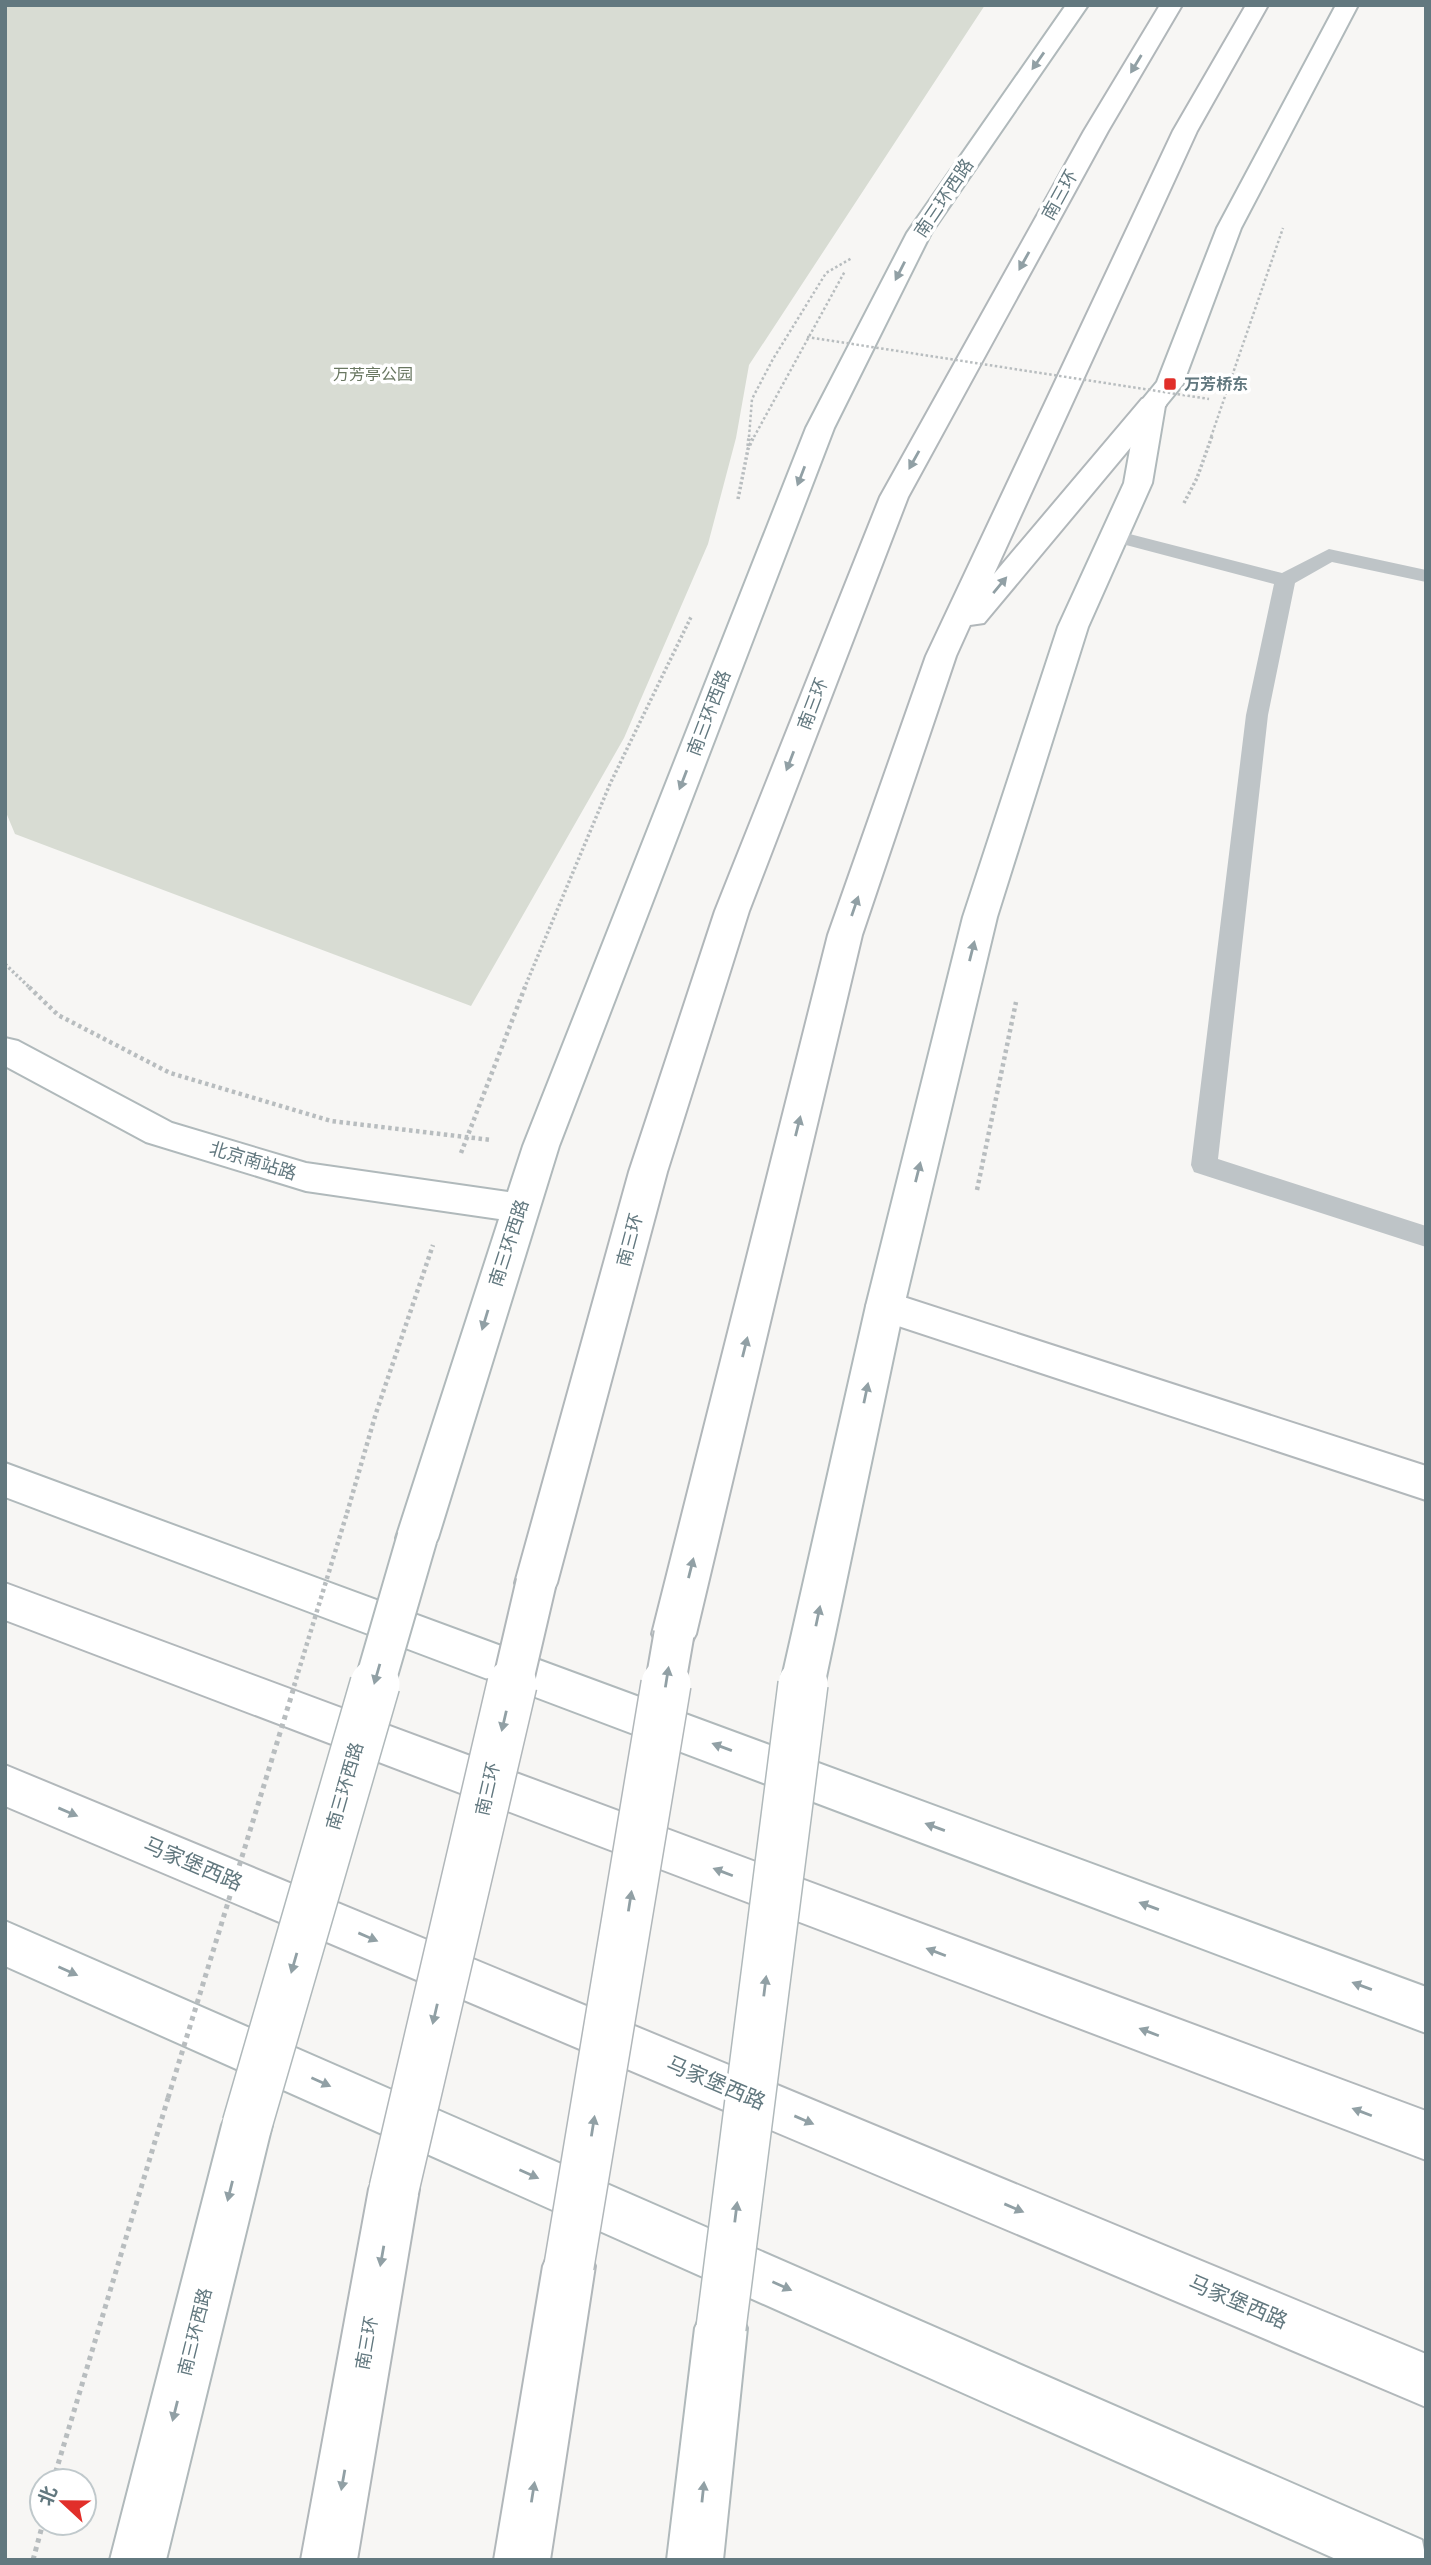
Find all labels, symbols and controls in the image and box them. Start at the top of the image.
one-way arrow [1031,52,1045,70]
one-way arrow [1130,54,1143,73]
street label: 南三环西路 [911,155,977,241]
street label: 南三环 [1038,167,1082,223]
one-way arrow [1018,252,1030,271]
one-way arrow [894,261,905,281]
park label: 万芳亭公园 [333,366,413,383]
marker: 万芳桥东 [1162,376,1178,392]
place label: 万芳桥东 [1184,376,1248,393]
one-way arrow [908,451,920,470]
one-way arrow [795,466,806,487]
one-way arrow [992,576,1008,594]
street label: 南三环西路 [684,667,734,759]
street label: 南三环 [794,675,832,733]
one-way arrow [785,751,796,772]
one-way arrow [677,769,688,790]
one-way arrow [850,895,861,916]
one-way arrow [967,940,978,962]
one-way arrow [793,1115,804,1137]
street label: 北京南站路 [207,1138,299,1184]
one-way arrow [913,1161,924,1183]
street label: 南三环西路 [486,1197,532,1289]
street label: 南三环 [613,1211,647,1269]
one-way arrow [479,1309,489,1330]
one-way arrow [739,1336,750,1358]
one-way arrow [860,1382,871,1404]
one-way arrow [685,1557,696,1579]
one-way arrow [812,1605,823,1627]
one-way arrow [372,1664,382,1685]
one-way arrow [662,1666,673,1688]
one-way arrow [498,1710,509,1732]
street label: 南三环西路 [323,1740,367,1832]
one-way arrow [712,1742,733,1753]
street label: 南三环 [472,1760,504,1818]
one-way arrow [58,1806,79,1817]
one-way arrow [925,1821,946,1832]
street label: 马家堡西路 [140,1832,246,1895]
one-way arrow [713,1866,734,1877]
one-way arrow [625,1890,636,1912]
one-way arrow [1138,1901,1159,1912]
one-way arrow [358,1932,379,1943]
one-way arrow [926,1946,947,1957]
one-way arrow [288,1953,298,1974]
one-way arrow [57,1966,78,1977]
one-way arrow [759,1975,770,1997]
one-way arrow [1351,1980,1372,1991]
one-way arrow [429,2003,440,2025]
one-way arrow [1138,2027,1159,2038]
street label: 马家堡西路 [663,2051,769,2114]
one-way arrow [310,2077,331,2088]
one-way arrow [1351,2107,1372,2118]
one-way arrow [794,2114,814,2126]
one-way arrow [588,2115,599,2137]
one-way arrow [519,2168,539,2180]
one-way arrow [224,2180,235,2202]
one-way arrow [731,2201,742,2223]
one-way arrow [1004,2202,1024,2214]
one-way arrow [377,2245,388,2267]
street label: 马家堡西路 [1185,2270,1291,2333]
one-way arrow [771,2281,792,2292]
street label: 南三环西路 [174,2286,216,2378]
street label: 南三环 [352,2315,382,2371]
one-way arrow [169,2401,180,2423]
north arrow [28,2467,98,2537]
one-way arrow [337,2469,348,2491]
one-way arrow [528,2481,539,2503]
one-way arrow [697,2481,708,2503]
text: 北 [34,2483,61,2509]

